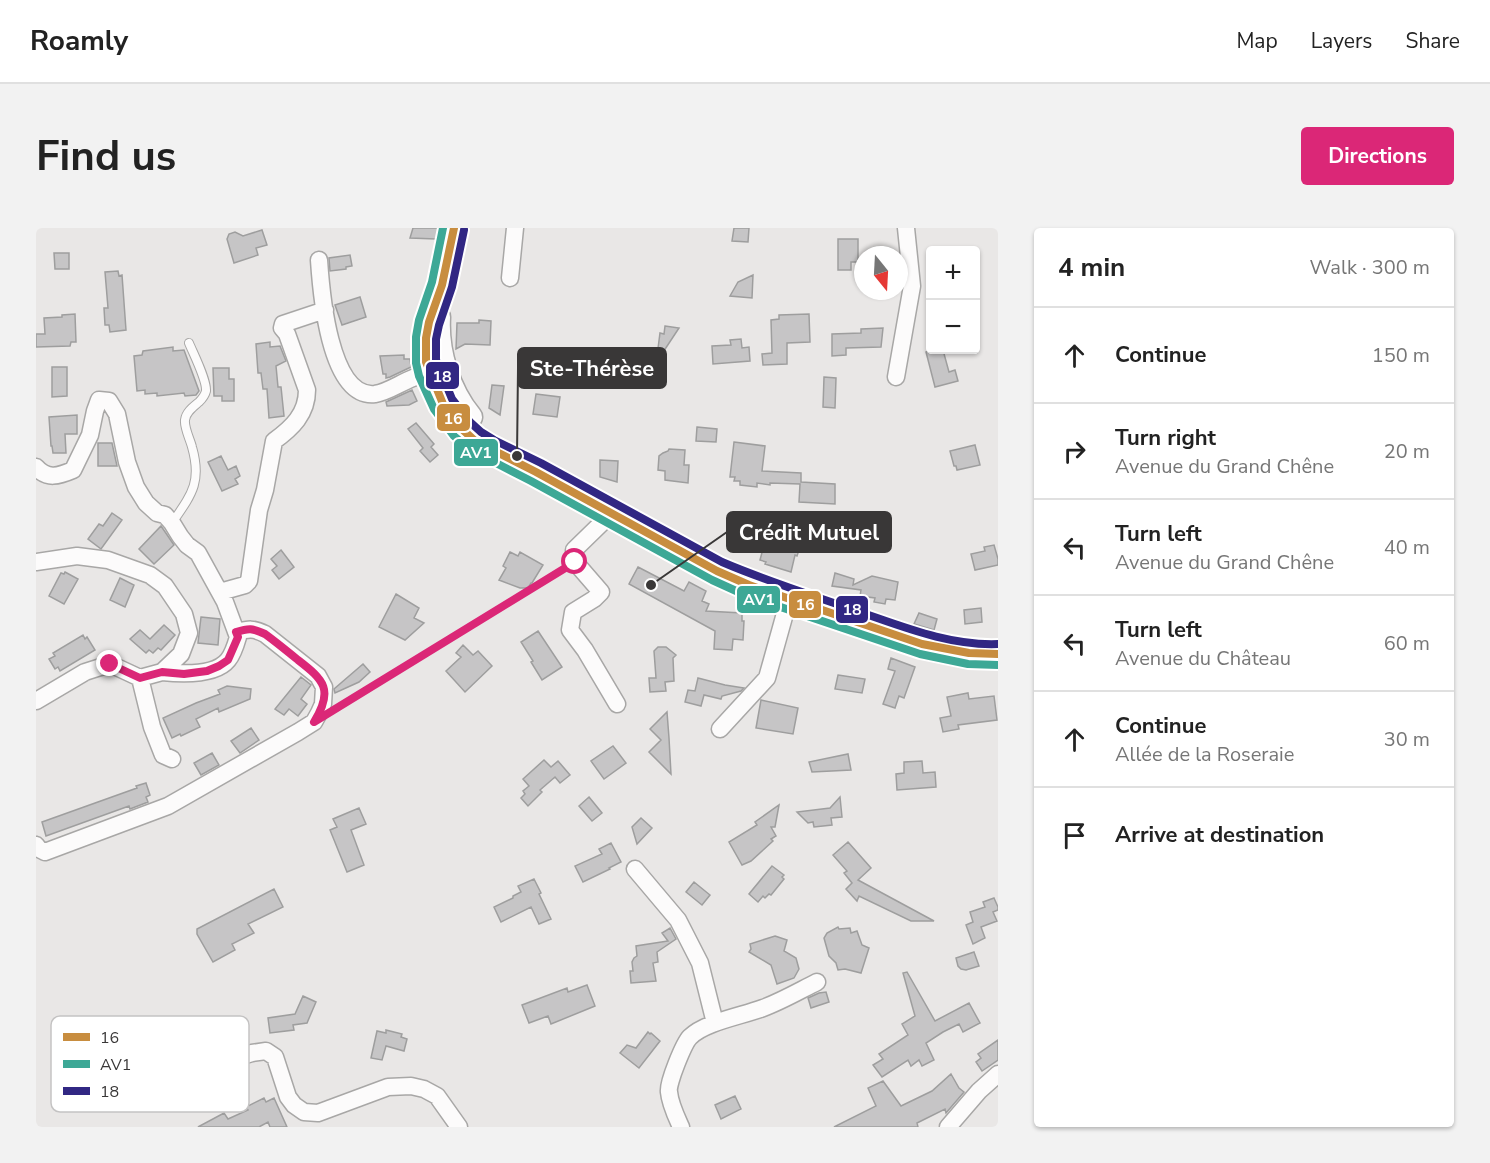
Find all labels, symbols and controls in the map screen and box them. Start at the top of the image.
text: Roamly [30,22,128,60]
text: Map [1236,27,1278,55]
text: Layers [1311,27,1372,55]
text: Share [1405,27,1460,55]
button: Directions [1301,127,1454,185]
text: Find us [36,128,176,185]
north arrow [854,246,908,300]
map controls [926,246,980,354]
button: + [926,246,980,300]
text: 4 min [1058,250,1125,285]
text: Walk · 300 m [1310,254,1430,281]
button: − [926,300,980,354]
icon: ahead [1058,339,1091,372]
text: Continue [1115,340,1206,370]
text: 150 m [1372,342,1430,369]
callout: Ste-Thérèse [518,348,666,388]
text: Ste-Thérèse [530,354,654,384]
line badge: 18 [425,361,460,390]
text: 18 [432,366,452,388]
line badge: 16 [436,403,471,432]
text: 16 [443,408,463,430]
text: Turn right [1115,423,1216,453]
icon: right [1058,435,1091,468]
line badge: AV1 [453,438,499,467]
text: 20 m [1384,438,1430,465]
text: AV1 [460,442,492,464]
text: Avenue du Grand Chêne [1115,453,1334,480]
callout: Crédit Mutuel [727,512,891,552]
text: Crédit Mutuel [739,518,879,548]
text: Turn left [1115,519,1202,549]
icon: left [1058,531,1091,564]
text: 40 m [1384,534,1430,561]
route start [561,548,587,574]
text: Avenue du Grand Chêne [1115,549,1334,576]
line badge: AV1 [736,585,781,614]
text: AV1 [743,589,775,611]
line badge: 16 [788,590,822,619]
text: 16 [795,594,815,616]
line badge: 18 [835,595,869,624]
text: 18 [842,599,862,621]
text: Turn left [1115,615,1202,645]
icon: left [1058,627,1091,660]
text: 60 m [1384,630,1430,657]
text: Avenue du Château [1115,645,1291,672]
route end [96,650,122,676]
text: Continue [1115,711,1206,741]
icon: ahead [1058,723,1091,756]
text: 30 m [1384,726,1430,753]
text: Allée de la Roseraie [1115,741,1294,768]
icon: arrive [1058,819,1091,852]
text: Arrive at destination [1115,820,1324,850]
legend [51,1016,249,1112]
text: 16 [100,1027,119,1049]
text: AV1 [100,1054,131,1076]
text: 18 [100,1081,119,1103]

